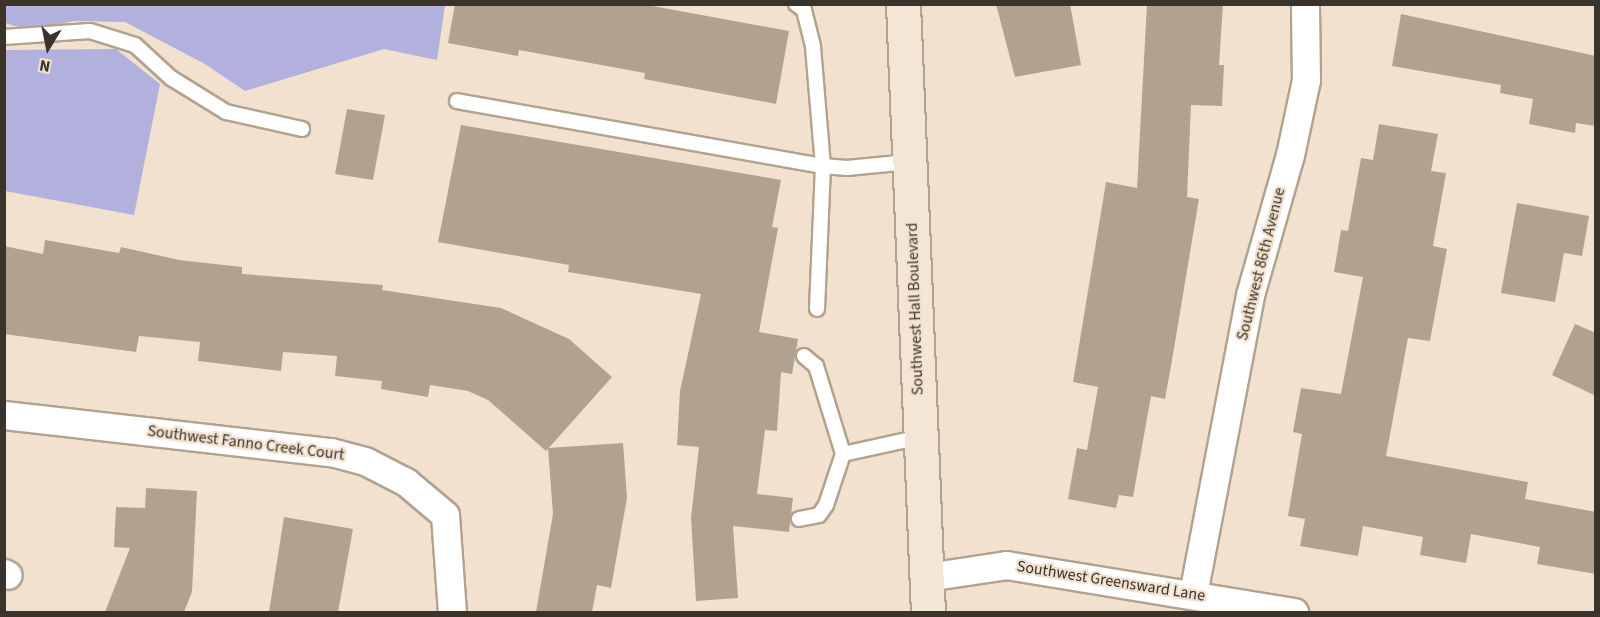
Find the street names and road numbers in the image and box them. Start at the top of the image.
street label: Southwest 86th Avenue [1233,186,1289,342]
street label: Southwest Hall Boulevard [902,222,928,396]
street label: Southwest Fanno Creek Court [146,421,346,465]
street label: Southwest Greensward Lane [1015,557,1207,605]

